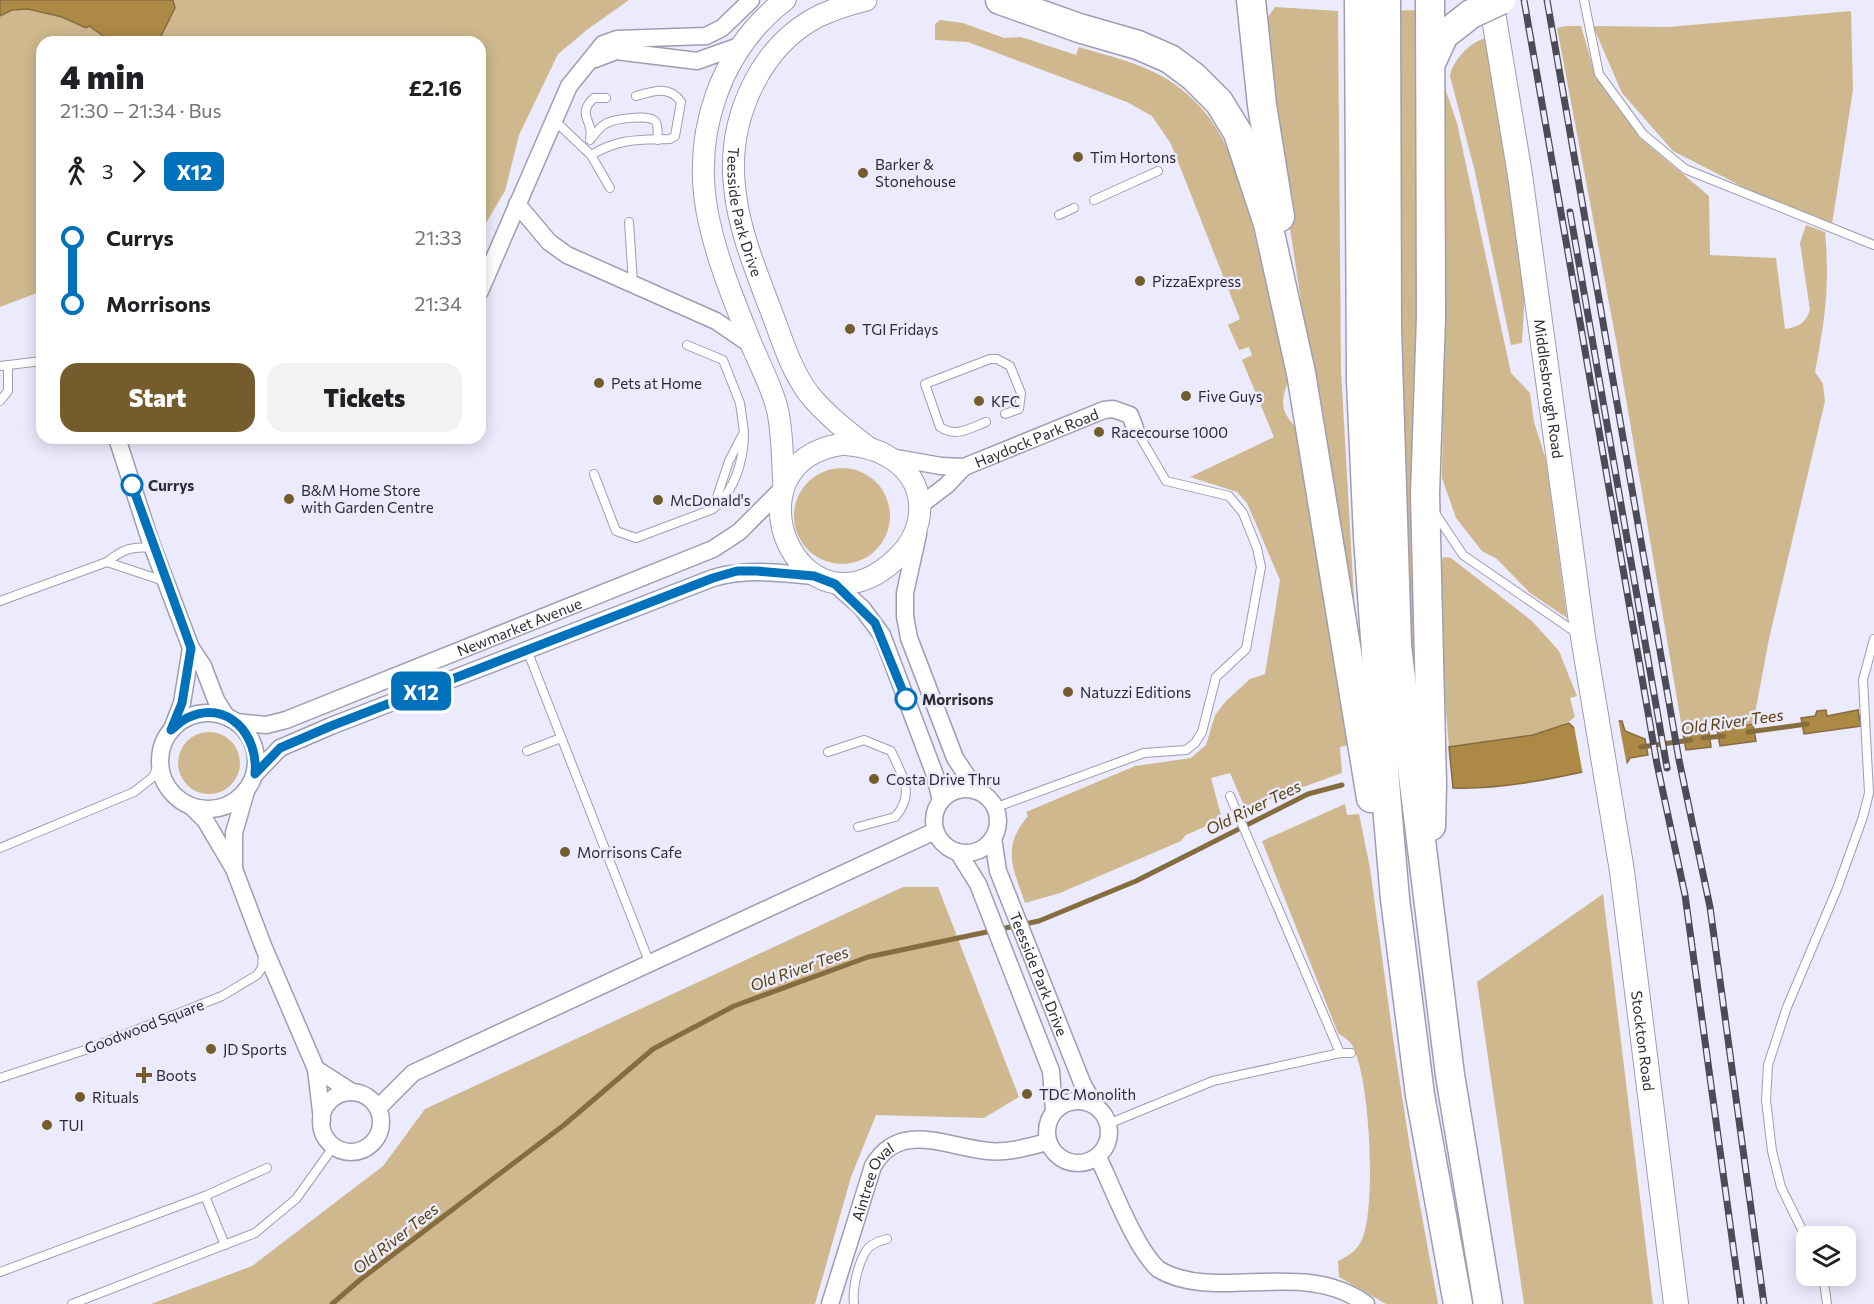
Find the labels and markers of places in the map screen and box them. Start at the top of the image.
place label: Tim Hortons [1090,148,1176,166]
marker: Tim Hortons [1071,150,1085,164]
place label: Barker & Stonehouse [875,155,956,190]
marker: Barker & Stonehouse [856,166,870,180]
place label: PizzaExpress [1152,272,1241,290]
marker: PizzaExpress [1133,274,1147,288]
place label: TGI Fridays [862,320,938,338]
marker: TGI Fridays [843,322,857,336]
place label: Pets at Home [611,374,702,392]
marker: Pets at Home [592,376,606,390]
place label: Five Guys [1198,387,1263,405]
marker: Five Guys [1179,389,1193,403]
place label: KFC [991,392,1020,410]
marker: KFC [972,394,986,408]
place label: Racecourse 1000 [1111,423,1228,441]
marker: Racecourse 1000 [1092,425,1106,439]
marker: Currys [121,474,143,496]
place label: Currys [148,476,194,494]
place label: B&M Home Store with Garden Centre [301,481,434,516]
place label: McDonald's [670,491,751,509]
marker: B&M Home Store with Garden Centre [282,492,296,506]
marker: McDonald's [651,493,665,507]
place label: Natuzzi Editions [1080,683,1191,701]
marker: Natuzzi Editions [1061,685,1075,699]
marker: Morrisons [895,688,917,710]
place label: Morrisons [922,690,994,708]
place label: Costa Drive Thru [886,770,1000,788]
marker: Costa Drive Thru [867,772,881,786]
place label: Morrisons Cafe [577,843,682,861]
marker: Morrisons Cafe [558,845,572,859]
place label: JD Sports [223,1040,287,1058]
marker: JD Sports [204,1042,218,1056]
place label: Boots [156,1066,197,1084]
marker: Boots [137,1068,151,1082]
place label: TDC Monolith [1039,1085,1136,1103]
marker: TDC Monolith [1020,1087,1034,1101]
place label: Rituals [92,1088,139,1106]
marker: Rituals [73,1090,87,1104]
place label: TUI [59,1116,84,1134]
marker: TUI [40,1118,54,1132]

